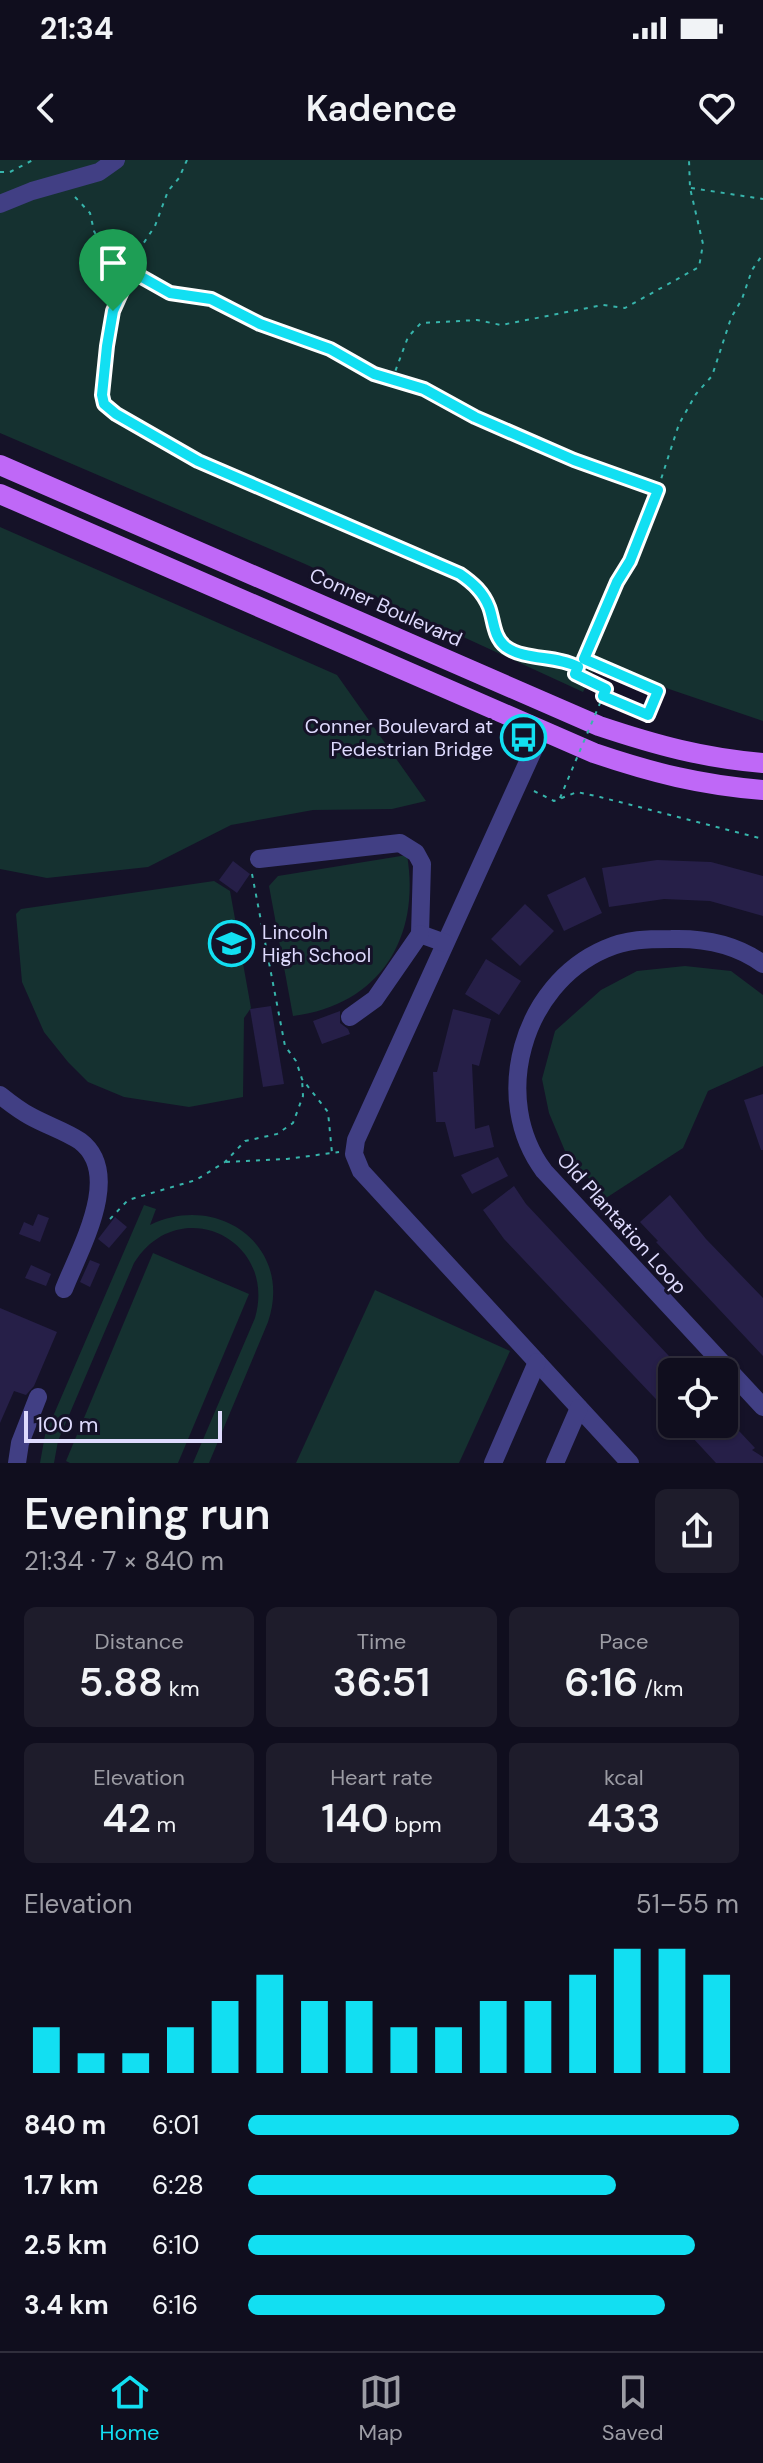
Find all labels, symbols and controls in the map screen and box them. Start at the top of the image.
text: 21:34 [40,9,113,48]
text: Kadence [306,85,457,132]
icon: back [24,86,68,130]
icon: heart [695,86,739,130]
pin [79,229,147,311]
icon: arrive [91,241,135,285]
street label: Conner Boulevard [306,562,466,652]
place label: Conner Boulevard at Pedestrian Bridge [305,713,493,762]
bus stop icon: Conner Boulevard at Pedestrian Bridge [500,713,548,761]
school or university icon: Lincoln High School [207,919,255,967]
place label: Lincoln High School [262,919,371,968]
street label: Old Plantation Loop [551,1147,693,1299]
map controls [658,1358,738,1438]
button: locate [658,1358,738,1438]
scale bar [24,1407,222,1443]
text: 100 m [36,1410,98,1439]
text: Evening run [24,1485,271,1543]
button: share [655,1489,739,1573]
text: 21:34 · 7 × 840 m [24,1544,224,1578]
text: Distance [95,1627,184,1656]
text: Time [357,1627,406,1656]
text: Pace [599,1627,648,1656]
text: 5.88 [79,1656,163,1708]
text: 36:51 [333,1656,430,1708]
text: 6:16 [564,1656,638,1708]
text: km [163,1674,200,1703]
text: /km [638,1674,683,1703]
text: Elevation [93,1763,185,1792]
text: Heart rate [330,1763,433,1792]
text: kcal [604,1763,644,1792]
text: 42 [102,1792,151,1844]
text: 140 [321,1792,389,1844]
text: 433 [587,1792,661,1844]
text: m [151,1810,176,1839]
text: bpm [389,1810,442,1839]
text: Elevation [24,1887,132,1921]
text: 51–55 m [636,1887,739,1921]
text: 840 m [24,2108,106,2142]
text: 6:01 [152,2108,199,2142]
text: 1.7 km [24,2168,99,2202]
text: 6:28 [152,2168,204,2202]
text: 2.5 km [24,2228,107,2262]
text: 6:10 [152,2228,199,2262]
text: 3.4 km [24,2288,109,2322]
text: 6:16 [152,2288,198,2322]
tab: Home [99,2370,160,2447]
tab: Map [359,2370,403,2447]
tab: Saved [602,2370,664,2447]

